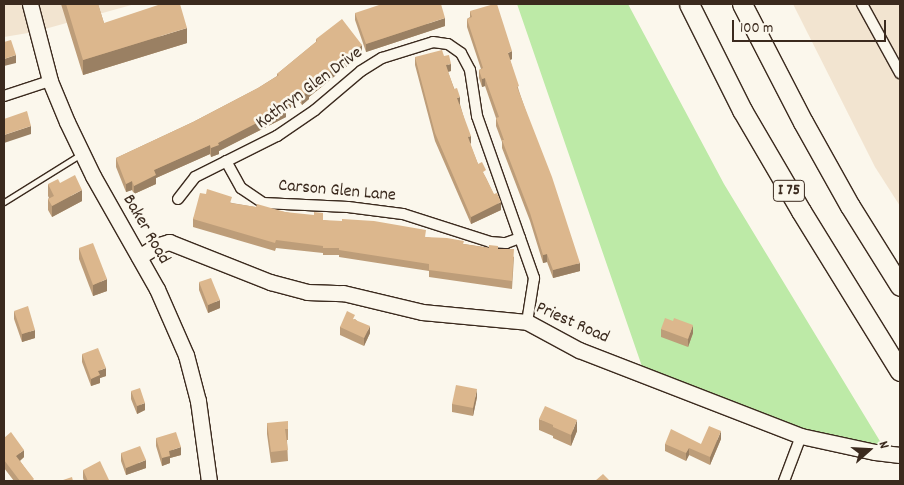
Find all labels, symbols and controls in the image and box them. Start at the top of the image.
scale bar [734,10,888,42]
text: 100 m [740,18,773,40]
street label: Kathryn Glen Drive [252,43,368,135]
street label: Carson Glen Lane [277,176,397,208]
road number: I 75 [773,178,805,205]
street label: Baker Road [116,191,174,269]
street label: Priest Road [532,298,612,350]
north arrow [844,425,894,475]
text: N [873,439,894,452]

